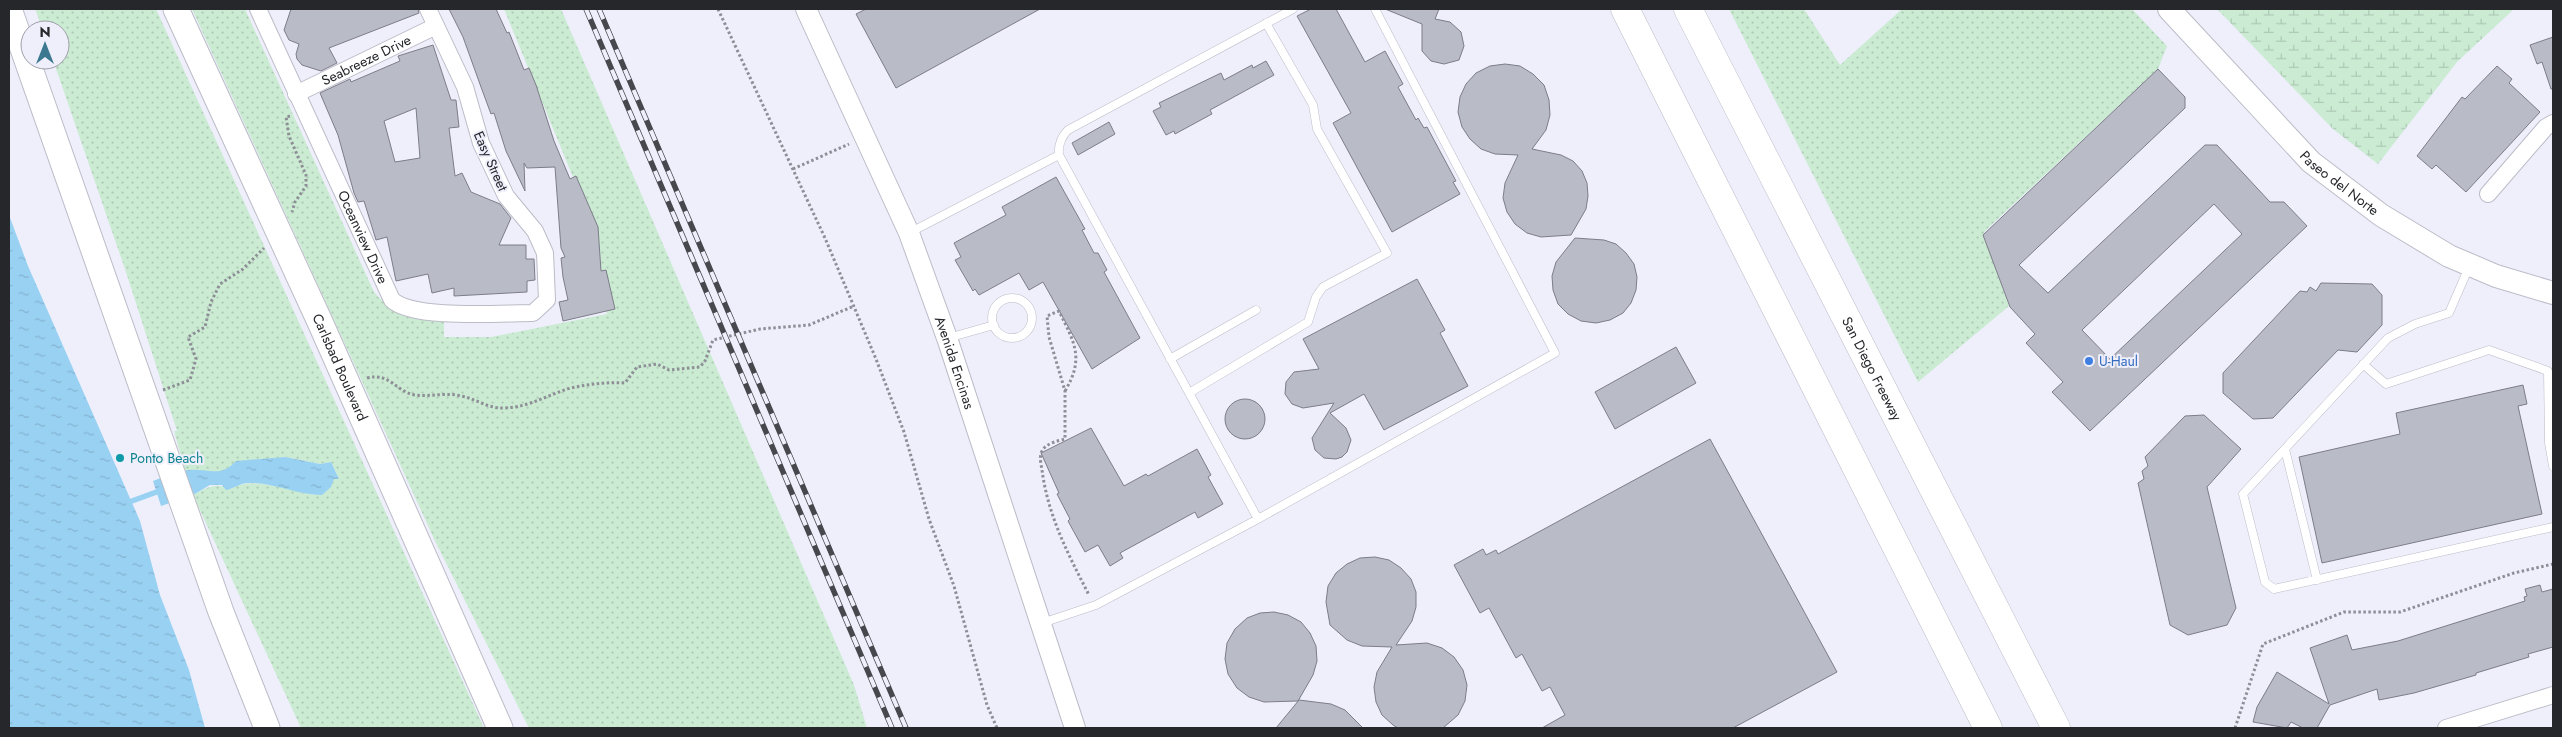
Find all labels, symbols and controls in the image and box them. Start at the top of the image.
north arrow [20,20,70,70]
text: N [39,22,51,42]
street label: Seabreeze Drive [318,30,414,90]
street label: Easy Street [469,128,513,195]
street label: Paseo del Norte [2295,146,2383,220]
street label: Oceanview Drive [333,187,393,287]
street label: Carlsbad Boulevard [307,310,373,424]
street label: Avenida Encinas [930,313,980,412]
street label: San Diego Freeway [1837,313,1907,425]
place label: U-Haul [2099,351,2138,371]
marker: U-Haul [2083,355,2095,367]
place label: Ponto Beach [130,448,203,468]
marker: Ponto Beach [114,452,126,464]

